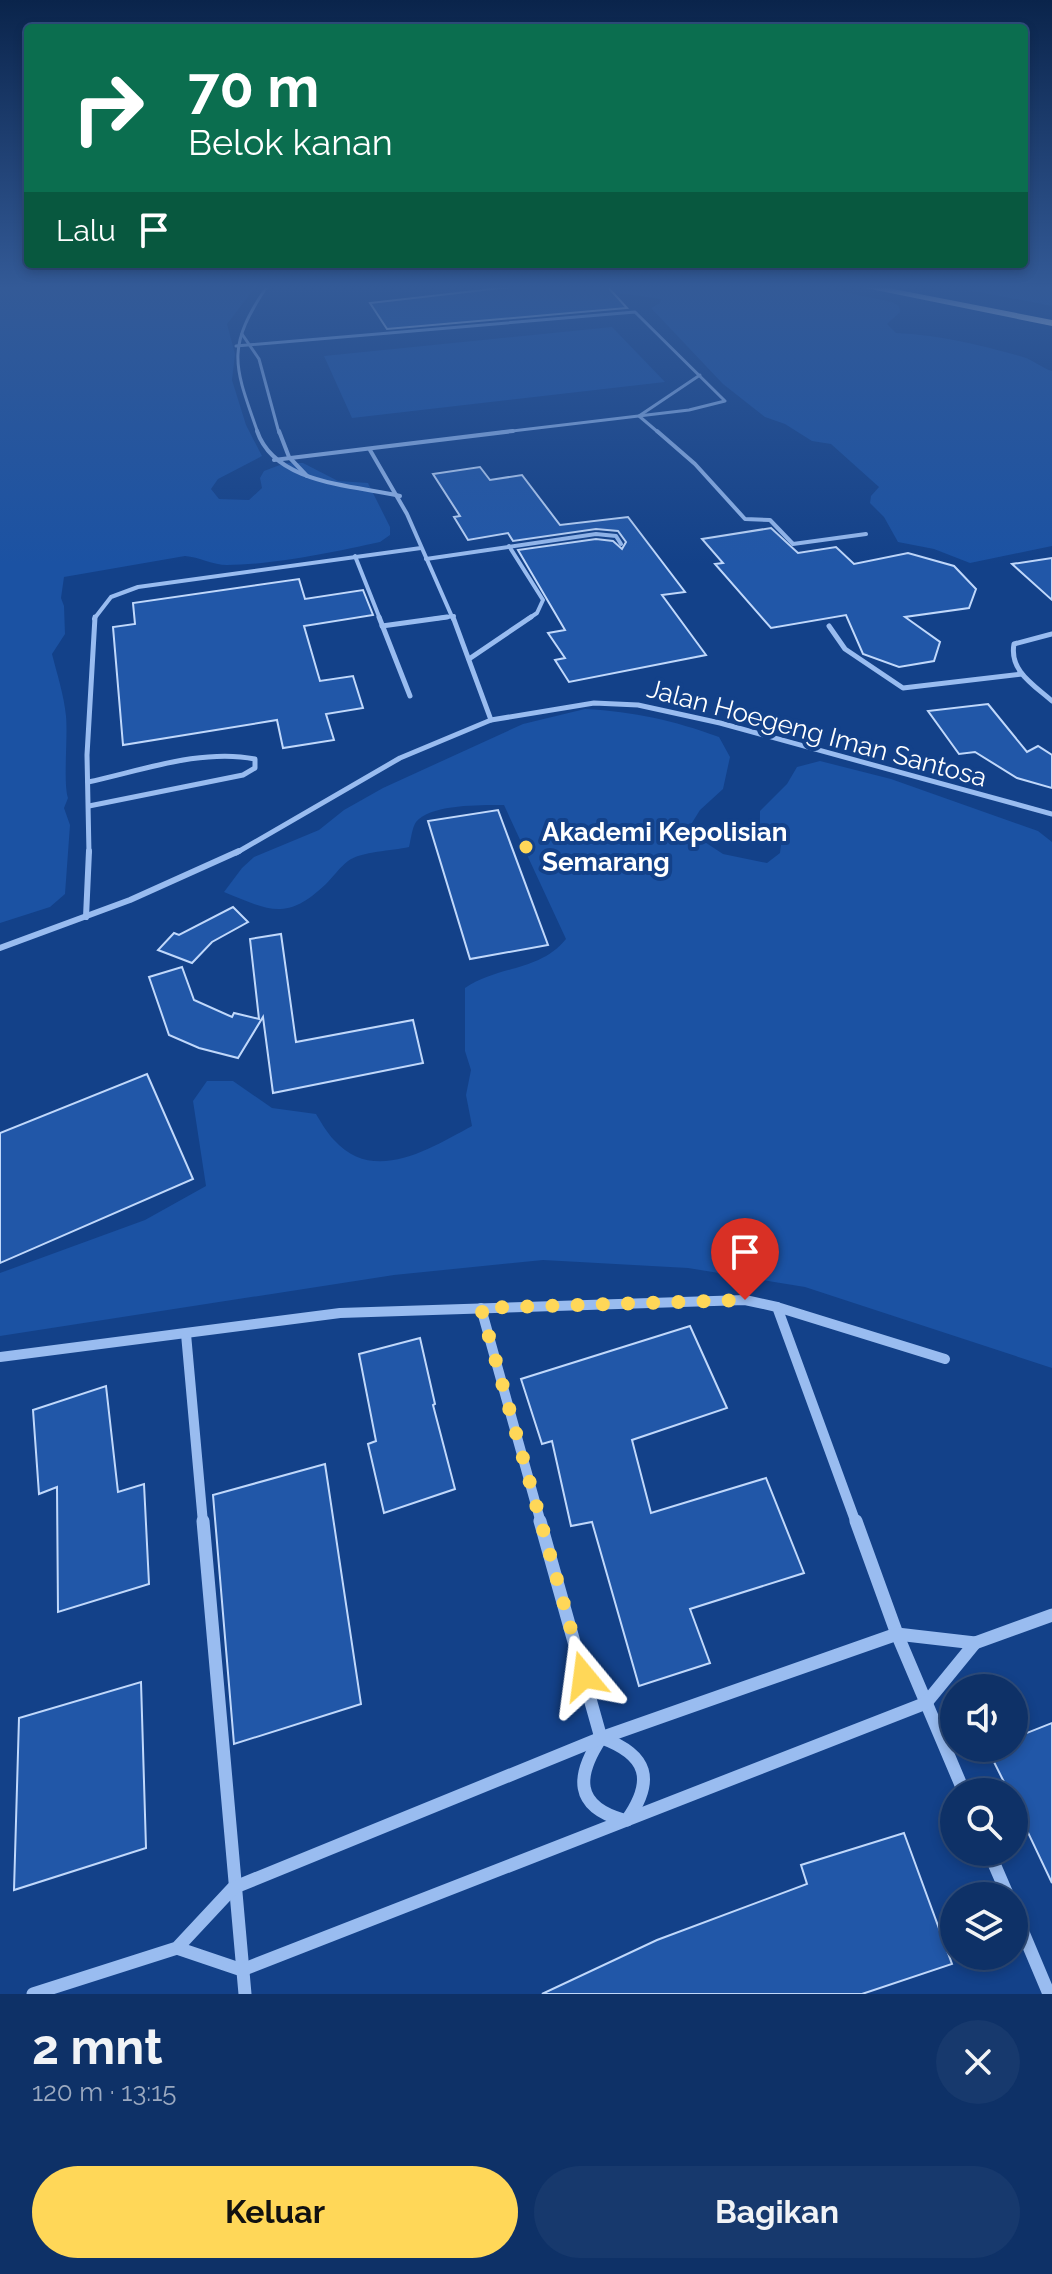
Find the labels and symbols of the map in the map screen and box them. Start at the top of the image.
street label: Jalan Hoegeng Iman Santosa [644,673,990,793]
place label: Akademi Kepolisian Semarang [542,817,787,877]
marker: Akademi Kepolisian Semarang [517,838,535,856]
pin [711,1218,779,1300]
position arrow [542,1634,626,1718]

